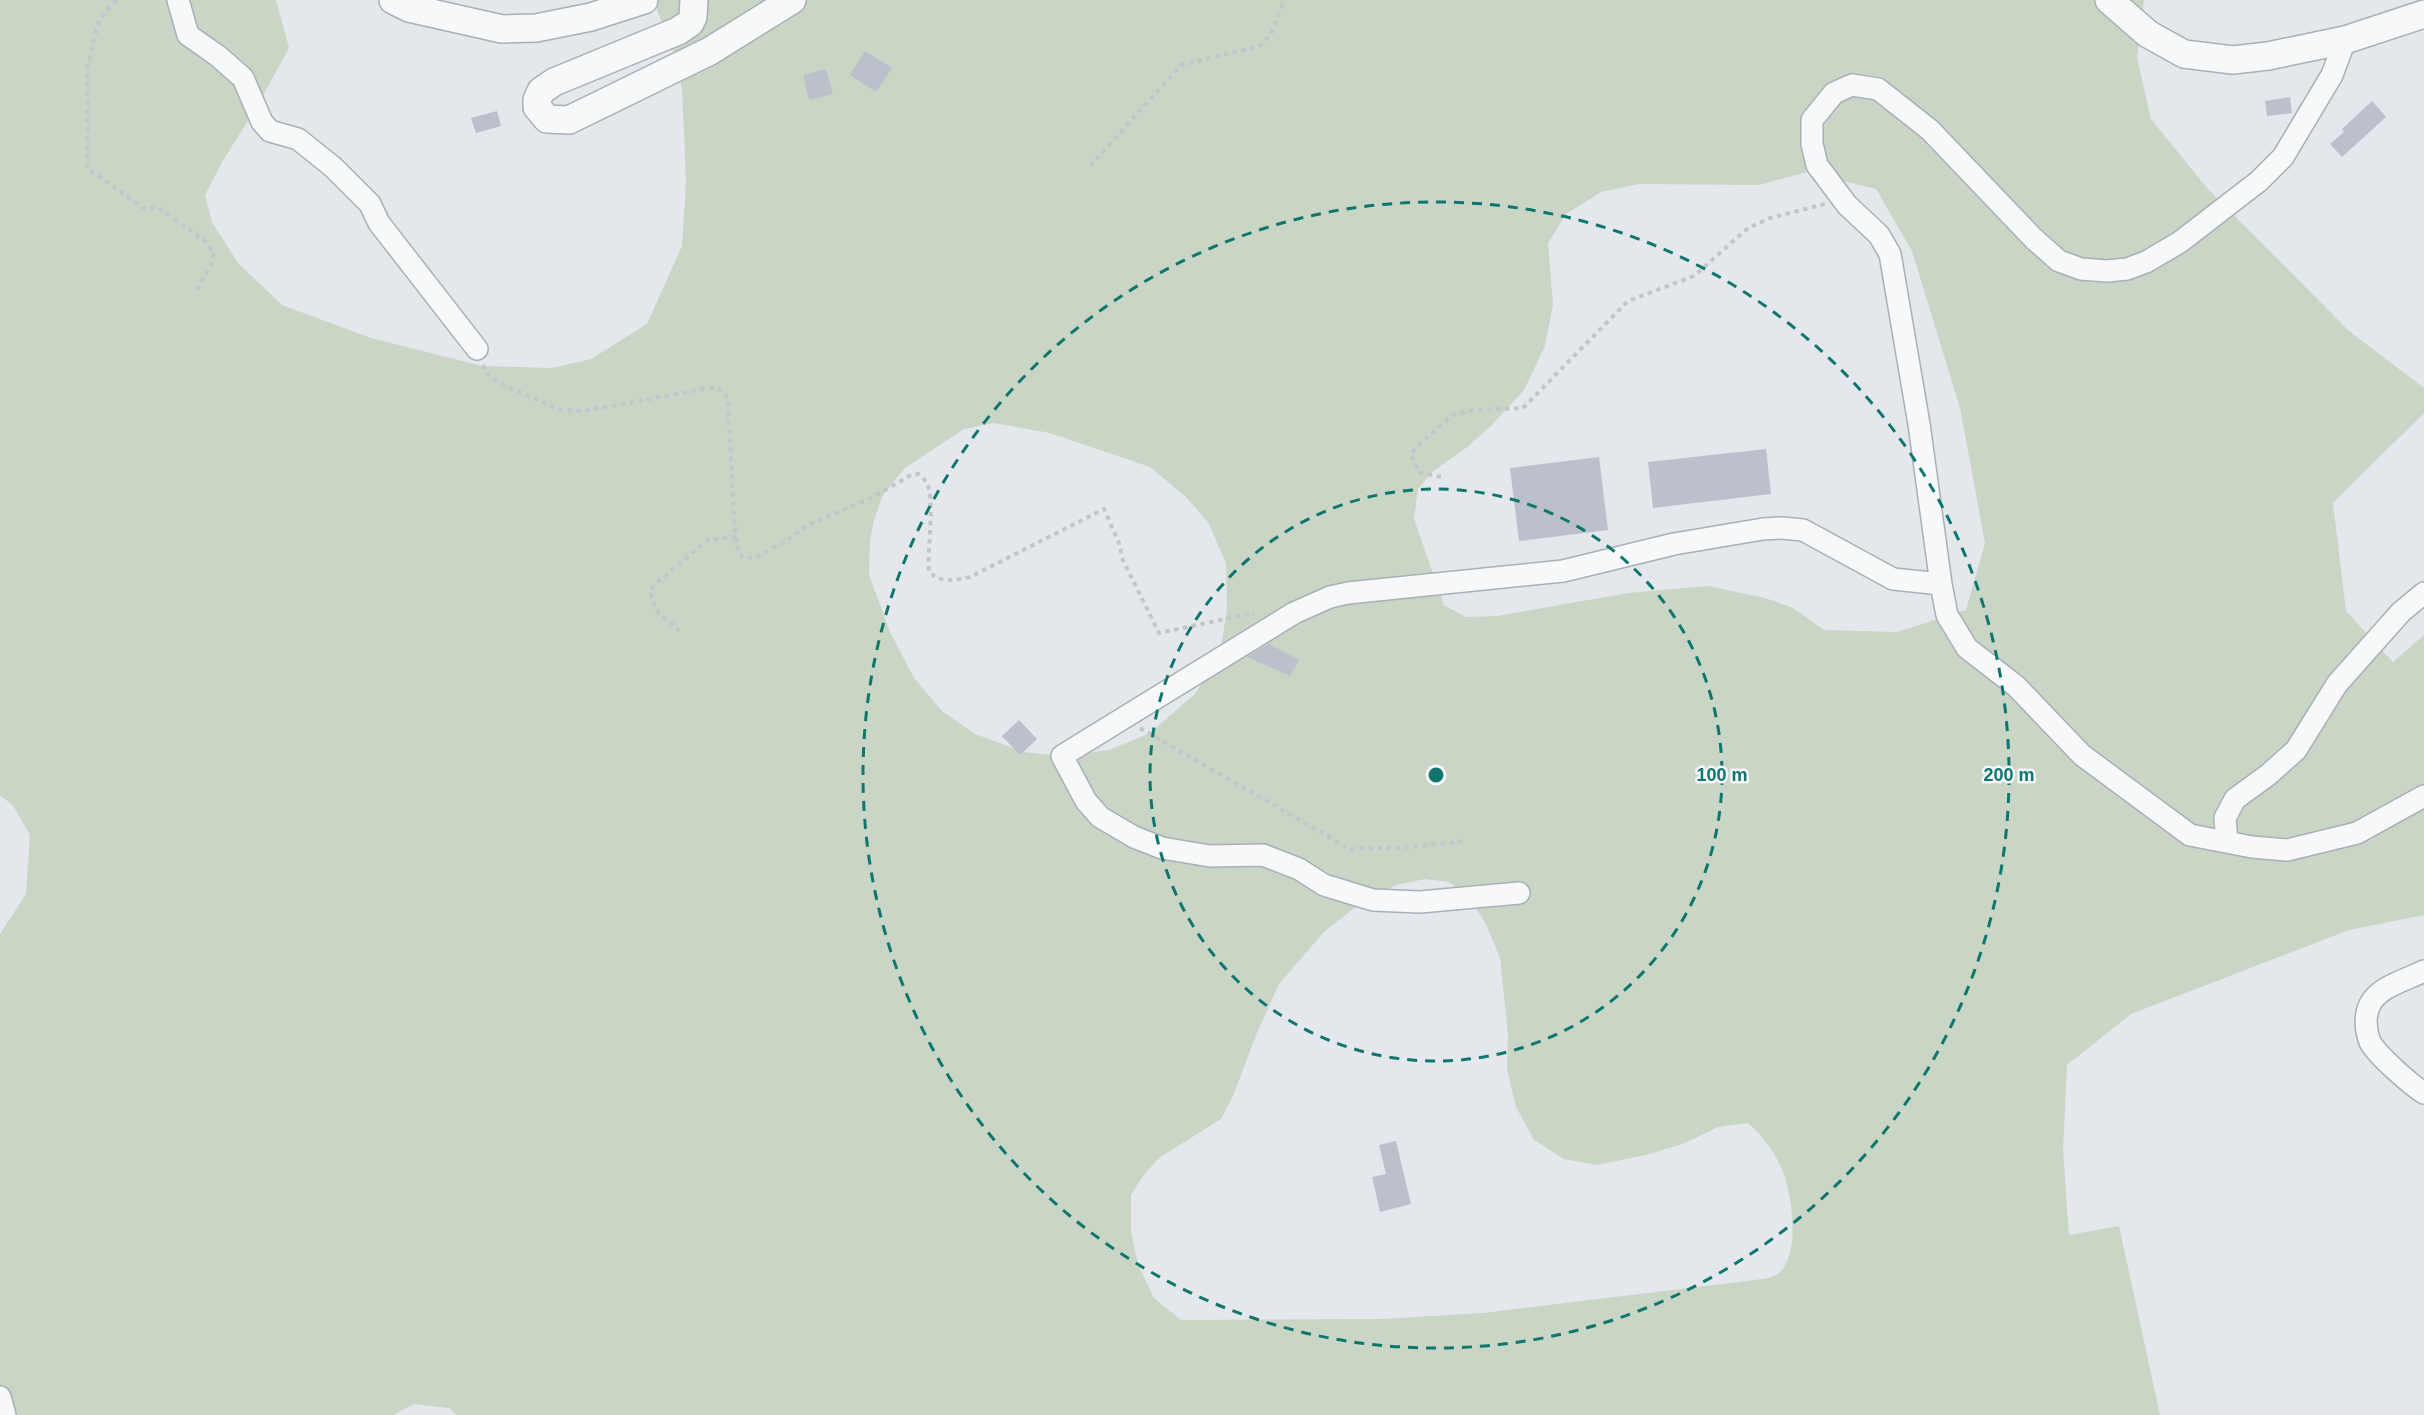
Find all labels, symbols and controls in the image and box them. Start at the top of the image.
centre of rings [1426,765,1446,785]
text: 100 m [1696,765,1748,785]
text: 200 m [1983,765,2035,785]

